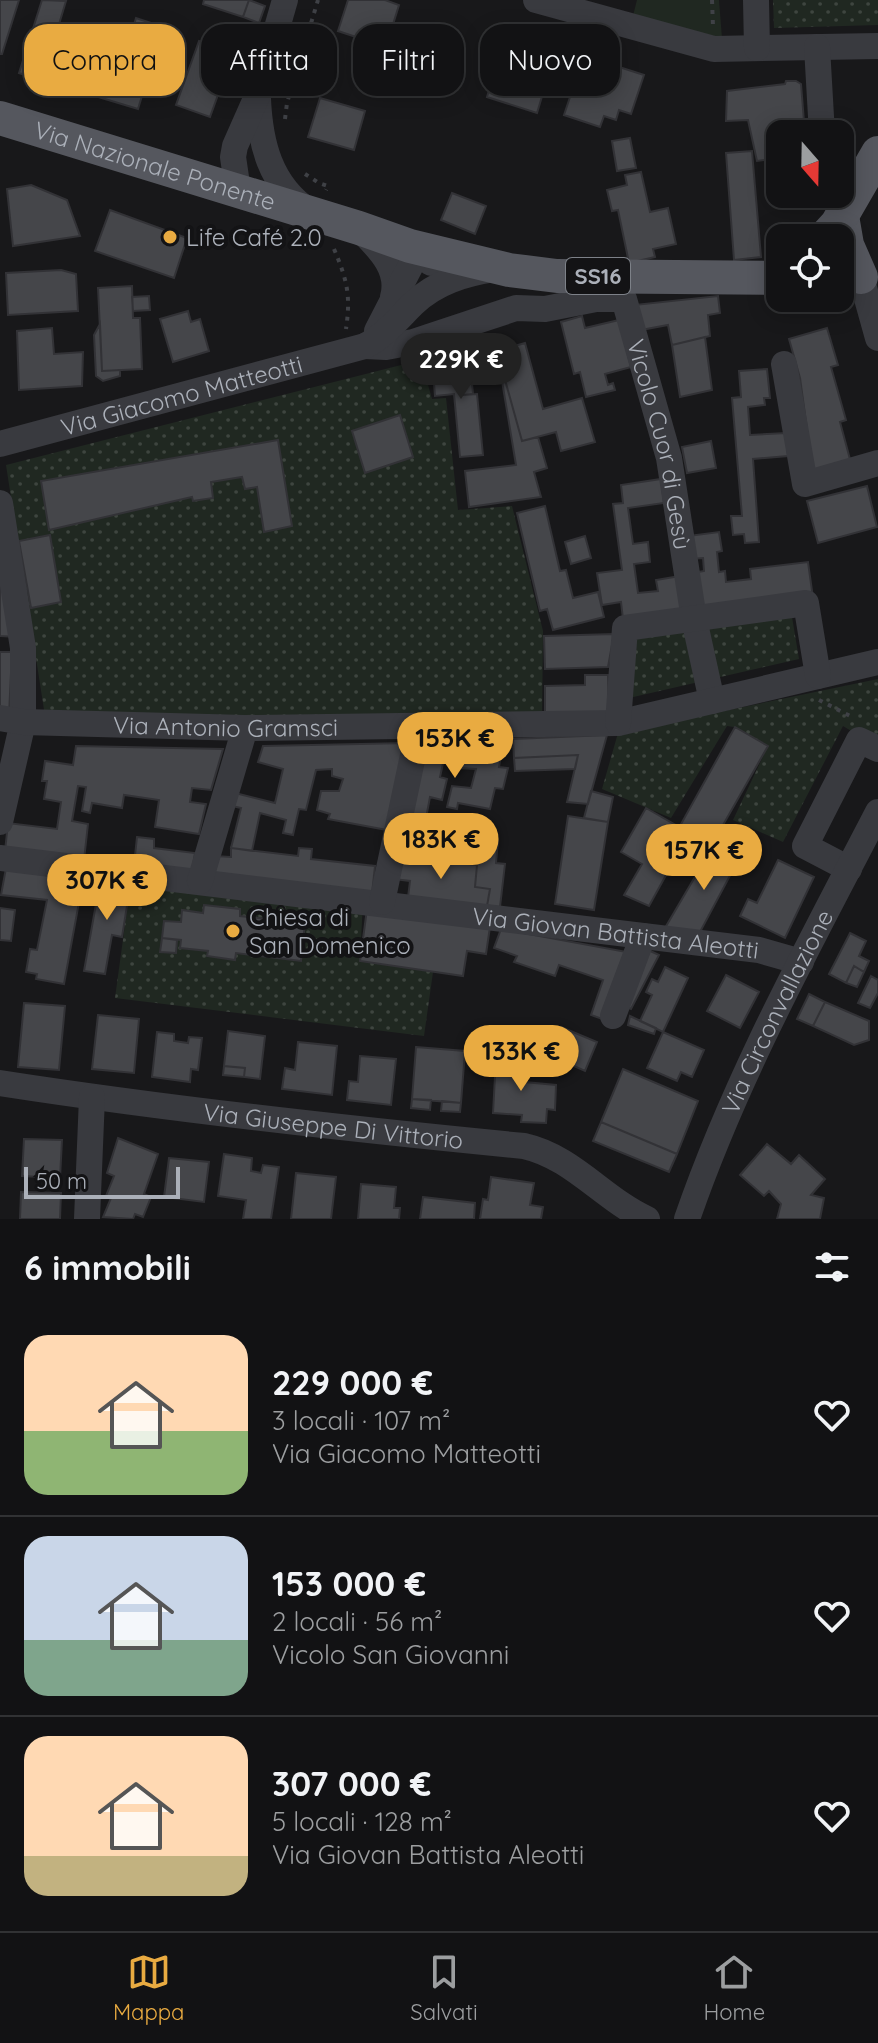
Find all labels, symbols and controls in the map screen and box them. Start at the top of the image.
chip: Compra [24,24,185,96]
chip: Affitta [201,24,337,96]
chip: Filtri [353,24,464,96]
chip: Nuovo [480,24,620,96]
street label: Via Nazionale Ponente [31,114,279,217]
north arrow [766,120,854,208]
map controls [766,120,854,312]
place label: Life Café 2.0 [186,222,322,252]
button: locate [766,224,854,312]
marker: Life Café 2.0 [161,228,179,246]
road number: SS16 [566,258,630,294]
pin: 229K € [396,333,526,401]
street label: Vicolo Cuor di Gesù [621,336,698,552]
text: 229K € [419,342,503,375]
street label: Via Giacomo Matteotti [58,349,305,442]
street label: Via Antonio Gramsci [113,709,338,743]
pin: 153K € [390,712,520,780]
text: 153K € [415,721,495,754]
pin: 183K € [376,813,506,881]
text: 183K € [402,822,480,855]
pin: 157K € [639,824,769,892]
text: 157K € [664,833,744,866]
pin: 307K € [42,854,172,922]
text: 307K € [65,863,149,896]
street label: Via Giovan Battista Aleotti [470,900,760,965]
place label: Chiesa di San Domenico [249,902,411,960]
street label: Via Circonvallazione [715,904,839,1119]
marker: Chiesa di San Domenico [224,922,242,940]
pin: 133K € [456,1025,586,1093]
text: 133K € [482,1034,560,1067]
street label: Via Giuseppe Di Vittorio [202,1096,465,1155]
scale bar [24,1163,180,1199]
text: 50 m [36,1167,87,1195]
icon: filters [810,1245,854,1289]
text: 6 immobili [24,1246,191,1289]
text: 229 000 € [272,1361,433,1404]
icon: home [88,1367,184,1463]
icon: heart [810,1393,854,1437]
text: 3 locali · 107 m² [272,1404,450,1437]
text: Via Giacomo Matteotti [272,1437,541,1470]
text: 153 000 € [272,1562,426,1605]
icon: home [88,1568,184,1664]
icon: heart [810,1594,854,1638]
text: 2 locali · 56 m² [272,1605,442,1638]
text: Vicolo San Giovanni [272,1638,509,1671]
text: 307 000 € [272,1762,431,1805]
icon: home [88,1768,184,1864]
icon: heart [810,1794,854,1838]
text: 5 locali · 128 m² [272,1805,452,1838]
text: Via Giovan Battista Aleotti [272,1838,584,1871]
tab: Mappa [113,1950,184,2026]
tab: Salvati [410,1950,478,2026]
tab: Home [703,1950,765,2026]

